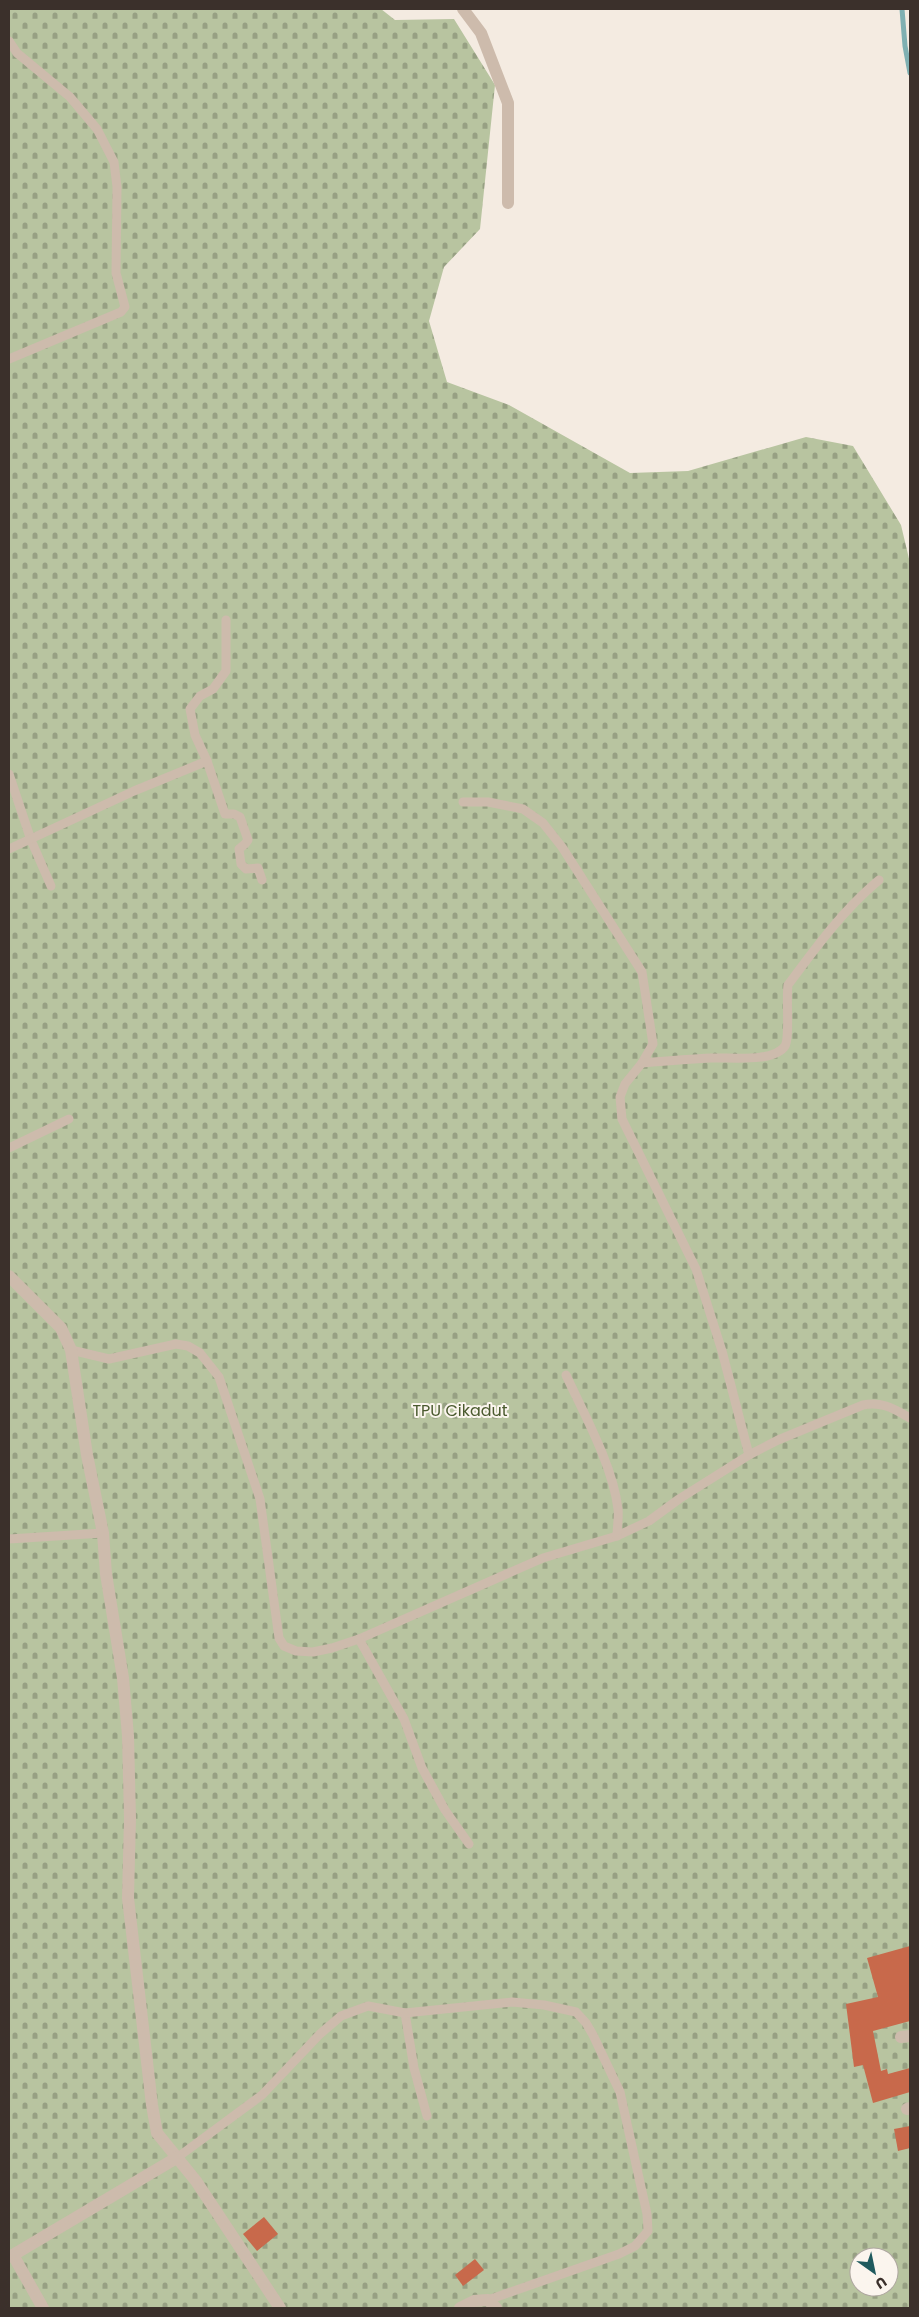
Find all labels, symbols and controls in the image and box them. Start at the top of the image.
park label: TPU Cikadut [412,1399,508,1422]
north arrow [849,2247,899,2297]
text: U [871,2272,891,2294]

